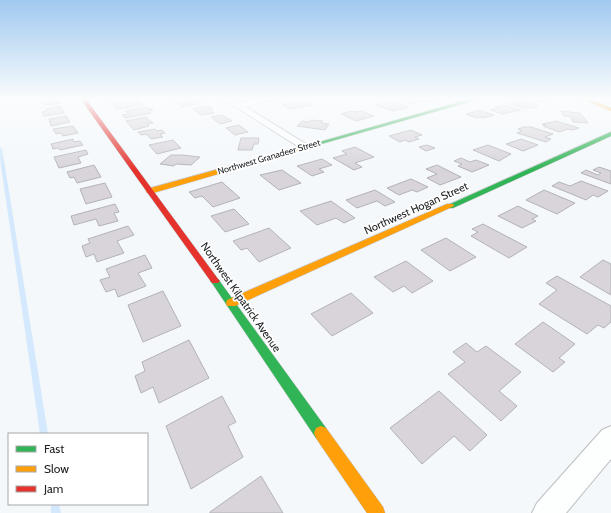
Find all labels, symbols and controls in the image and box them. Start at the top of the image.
street label: Northwest Granadeer Street [216,137,322,176]
street label: Northwest Hogan Street [362,179,470,237]
street label: Northwest Kilpatrick Avenue [198,240,284,355]
legend [8,433,148,505]
text: Fast [44,441,64,456]
text: Slow [44,461,69,476]
text: Jam [43,481,63,496]

